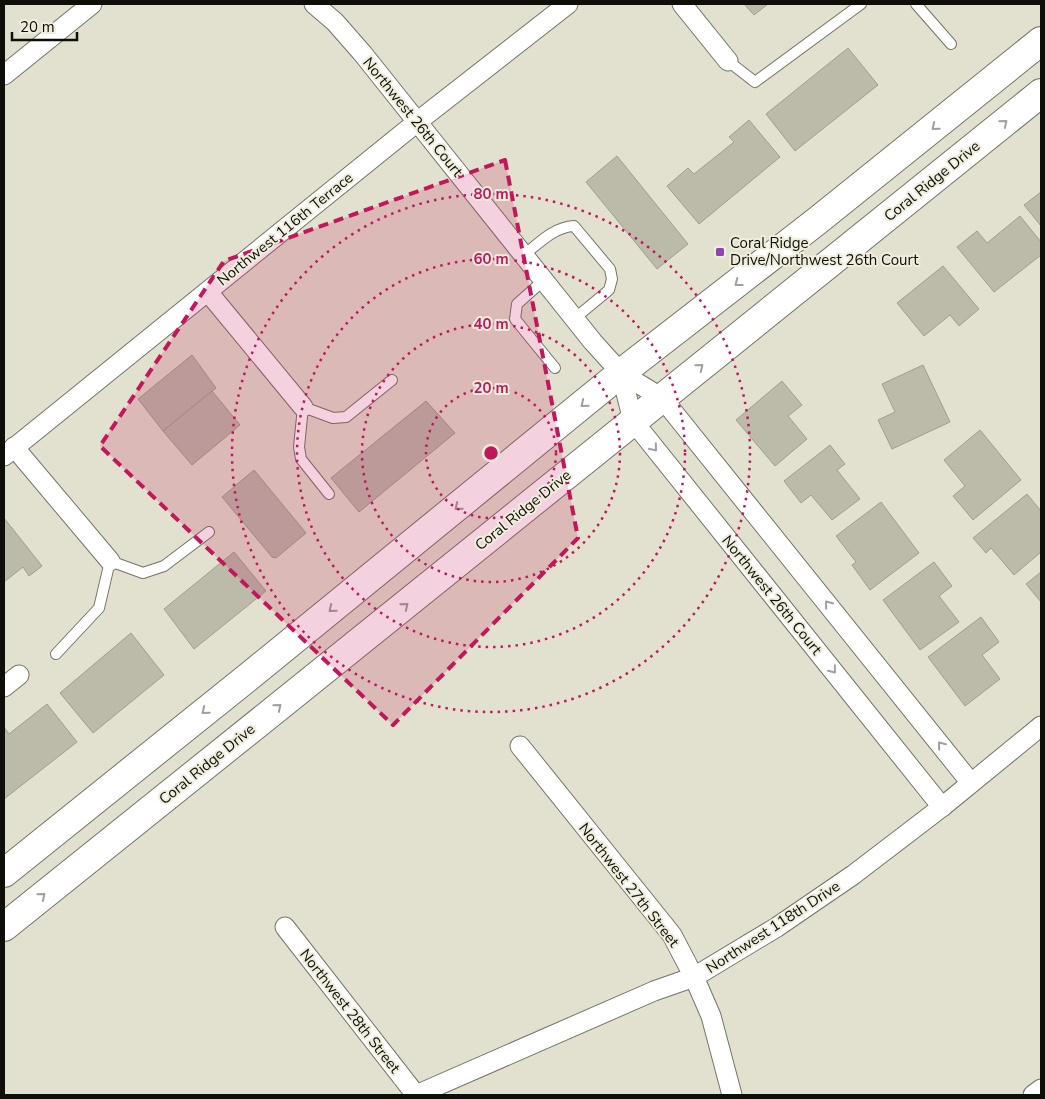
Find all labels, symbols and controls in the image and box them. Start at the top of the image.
scale bar [12,10,78,42]
text: 20 m [20,17,55,37]
street label: Northwest 26th Court [358,53,468,182]
one-way arrow [998,121,1007,129]
one-way arrow [932,122,941,131]
street label: Coral Ridge Drive [880,136,984,226]
street label: Northwest 116th Terrace [213,168,357,290]
text: 80 m [473,184,509,204]
place label: Coral Ridge Drive/Northwest 26th Court [730,233,919,270]
marker: Coral Ridge Drive/Northwest 26th Court [714,246,726,258]
text: 60 m [473,249,509,269]
one-way arrow [734,277,743,286]
text: 40 m [473,314,509,334]
one-way arrow [694,365,703,373]
text: 20 m [473,378,509,398]
one-way arrow [580,399,589,408]
one-way arrow [649,442,657,451]
centre of rings [482,444,500,462]
street label: Coral Ridge Drive [471,465,575,555]
one-way arrow [454,501,463,510]
street label: Northwest 26th Court [717,531,827,660]
one-way arrow [825,601,833,610]
one-way arrow [399,602,408,611]
one-way arrow [328,604,337,613]
one-way arrow [827,664,835,673]
one-way arrow [272,705,281,713]
one-way arrow [202,706,211,714]
street label: Coral Ridge Drive [155,719,259,809]
one-way arrow [937,741,946,750]
street label: Northwest 27th Street [574,819,684,952]
street label: Northwest 118th Drive [702,876,844,978]
one-way arrow [36,894,45,902]
street label: Northwest 28th Street [295,945,405,1078]

